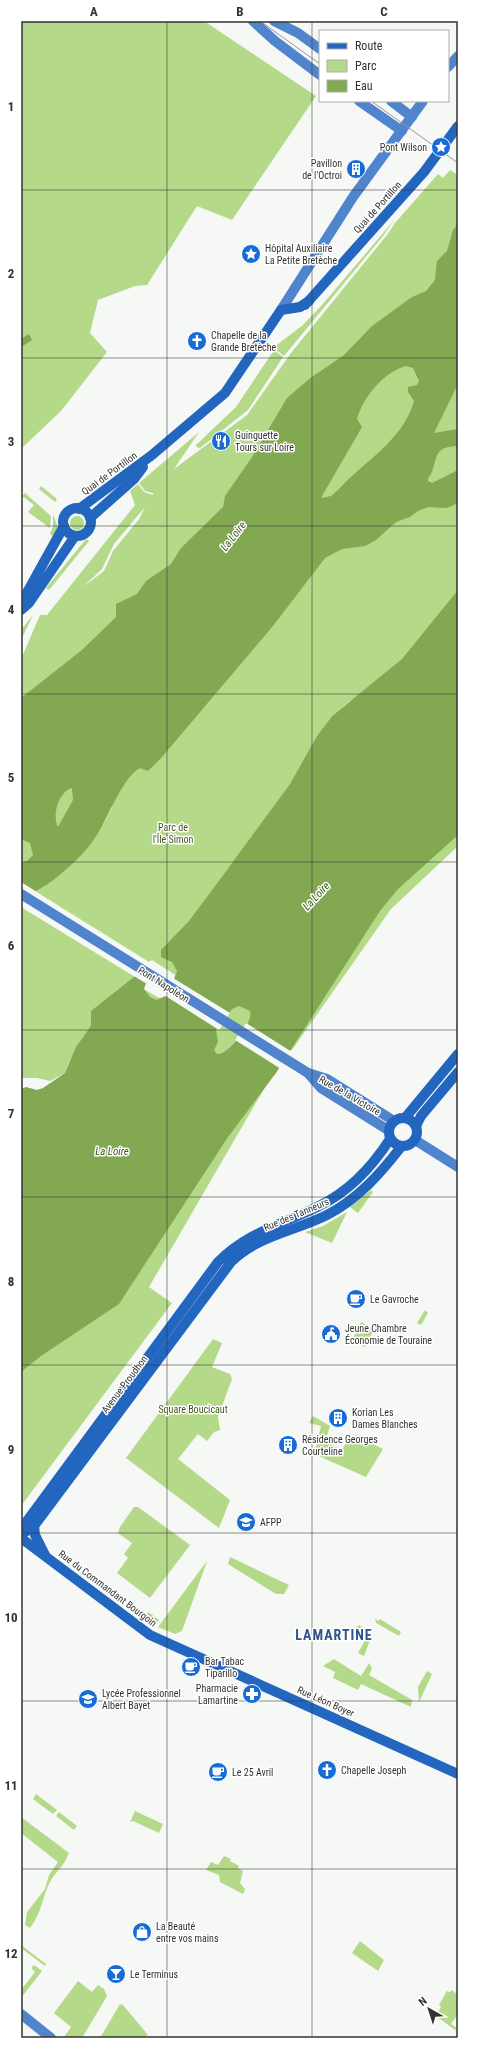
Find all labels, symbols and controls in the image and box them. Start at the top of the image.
text: A [90,4,98,19]
text: B [236,4,244,19]
text: C [380,4,388,19]
legend [319,30,449,102]
text: Route [355,39,383,53]
text: Parc [355,59,377,73]
text: Eau [355,79,373,93]
text: 1 [8,99,14,114]
place icon: Pont Wilson [430,136,452,158]
place label: Pont Wilson [380,142,427,153]
place label: Pavillon de l'Octroi [302,158,342,181]
building icon: Pavillon de l'Octroi [345,158,367,180]
street label: Quai de Portillon [351,179,404,235]
place icon: Hôpital Auxiliaire La Petite Bretèche [240,243,262,265]
place label: Hôpital Auxiliaire La Petite Bretèche [265,243,337,266]
text: 2 [8,266,15,281]
church icon: Chapelle de la Grande Bretèche [186,330,208,352]
place label: Chapelle de la Grande Bretèche [211,330,277,353]
restaurant icon: Guinguette Tours sur Loire [210,430,232,452]
place label: Guinguette Tours sur Loire [235,430,294,453]
text: 3 [8,434,14,449]
street label: Quai de Portillon [79,450,139,497]
water label: La Loire [218,519,249,554]
text: 4 [8,602,15,617]
text: 5 [8,770,15,785]
park label: Parc de l'Île Simon [153,822,193,845]
water label: La Loire [300,880,333,913]
text: 6 [8,938,15,953]
street label: Pont Napoléon [136,964,192,1005]
street label: Rue de la Victoire [317,1073,383,1118]
text: 7 [8,1106,15,1121]
water label: La Loire [95,1145,129,1158]
street label: Rue des Tanneurs [262,1196,331,1233]
text: 8 [8,1274,14,1289]
cafe icon: Le Gavroche [345,1288,367,1310]
place label: Le Gavroche [370,1294,419,1305]
public building icon: Jeune Chambre Économie de Touraine [320,1323,342,1345]
place label: Jeune Chambre Économie de Touraine [345,1323,432,1346]
street label: Avenue Proudhon [99,1353,150,1415]
park label: Square Boucicaut [158,1404,228,1415]
building icon: Korian Les Dames Blanches [327,1407,349,1429]
place label: Korian Les Dames Blanches [352,1407,418,1430]
building icon: Résidence Georges Courteline [277,1434,299,1456]
place label: Résidence Georges Courteline [302,1434,378,1457]
text: 9 [8,1442,14,1457]
school or university icon: AFPP [235,1511,257,1533]
place label: AFPP [260,1517,282,1528]
street label: Rue du Commandant Bourgoin [57,1548,159,1629]
text: 10 [4,1610,18,1625]
district label: LAMARTINE [295,1627,373,1643]
cafe icon: Bar Tabac Tiparillo [180,1656,202,1678]
place label: Bar Tabac Tiparillo [205,1656,245,1679]
place label: Pharmacie Lamartine [196,1683,238,1706]
pharmacy icon: Pharmacie Lamartine [241,1683,263,1705]
street label: Rue Léon Boyer [296,1684,356,1719]
school or university icon: Lycée Professionnel Albert Bayet [77,1688,99,1710]
place label: Lycée Professionnel Albert Bayet [102,1688,181,1711]
church icon: Chapelle Joseph [316,1759,338,1781]
cafe icon: Le 25 Avril [207,1761,229,1783]
place label: Chapelle Joseph [341,1765,407,1776]
place label: Le 25 Avril [232,1767,273,1778]
text: 11 [4,1778,18,1793]
shop icon: La Beauté entre vos mains [131,1921,153,1943]
place label: La Beauté entre vos mains [156,1921,219,1944]
text: 12 [4,1946,18,1961]
bar icon: Le Terminus [105,1963,127,1985]
place label: Le Terminus [130,1969,179,1980]
north arrow [409,1989,449,2029]
text: N [416,1994,430,2009]

